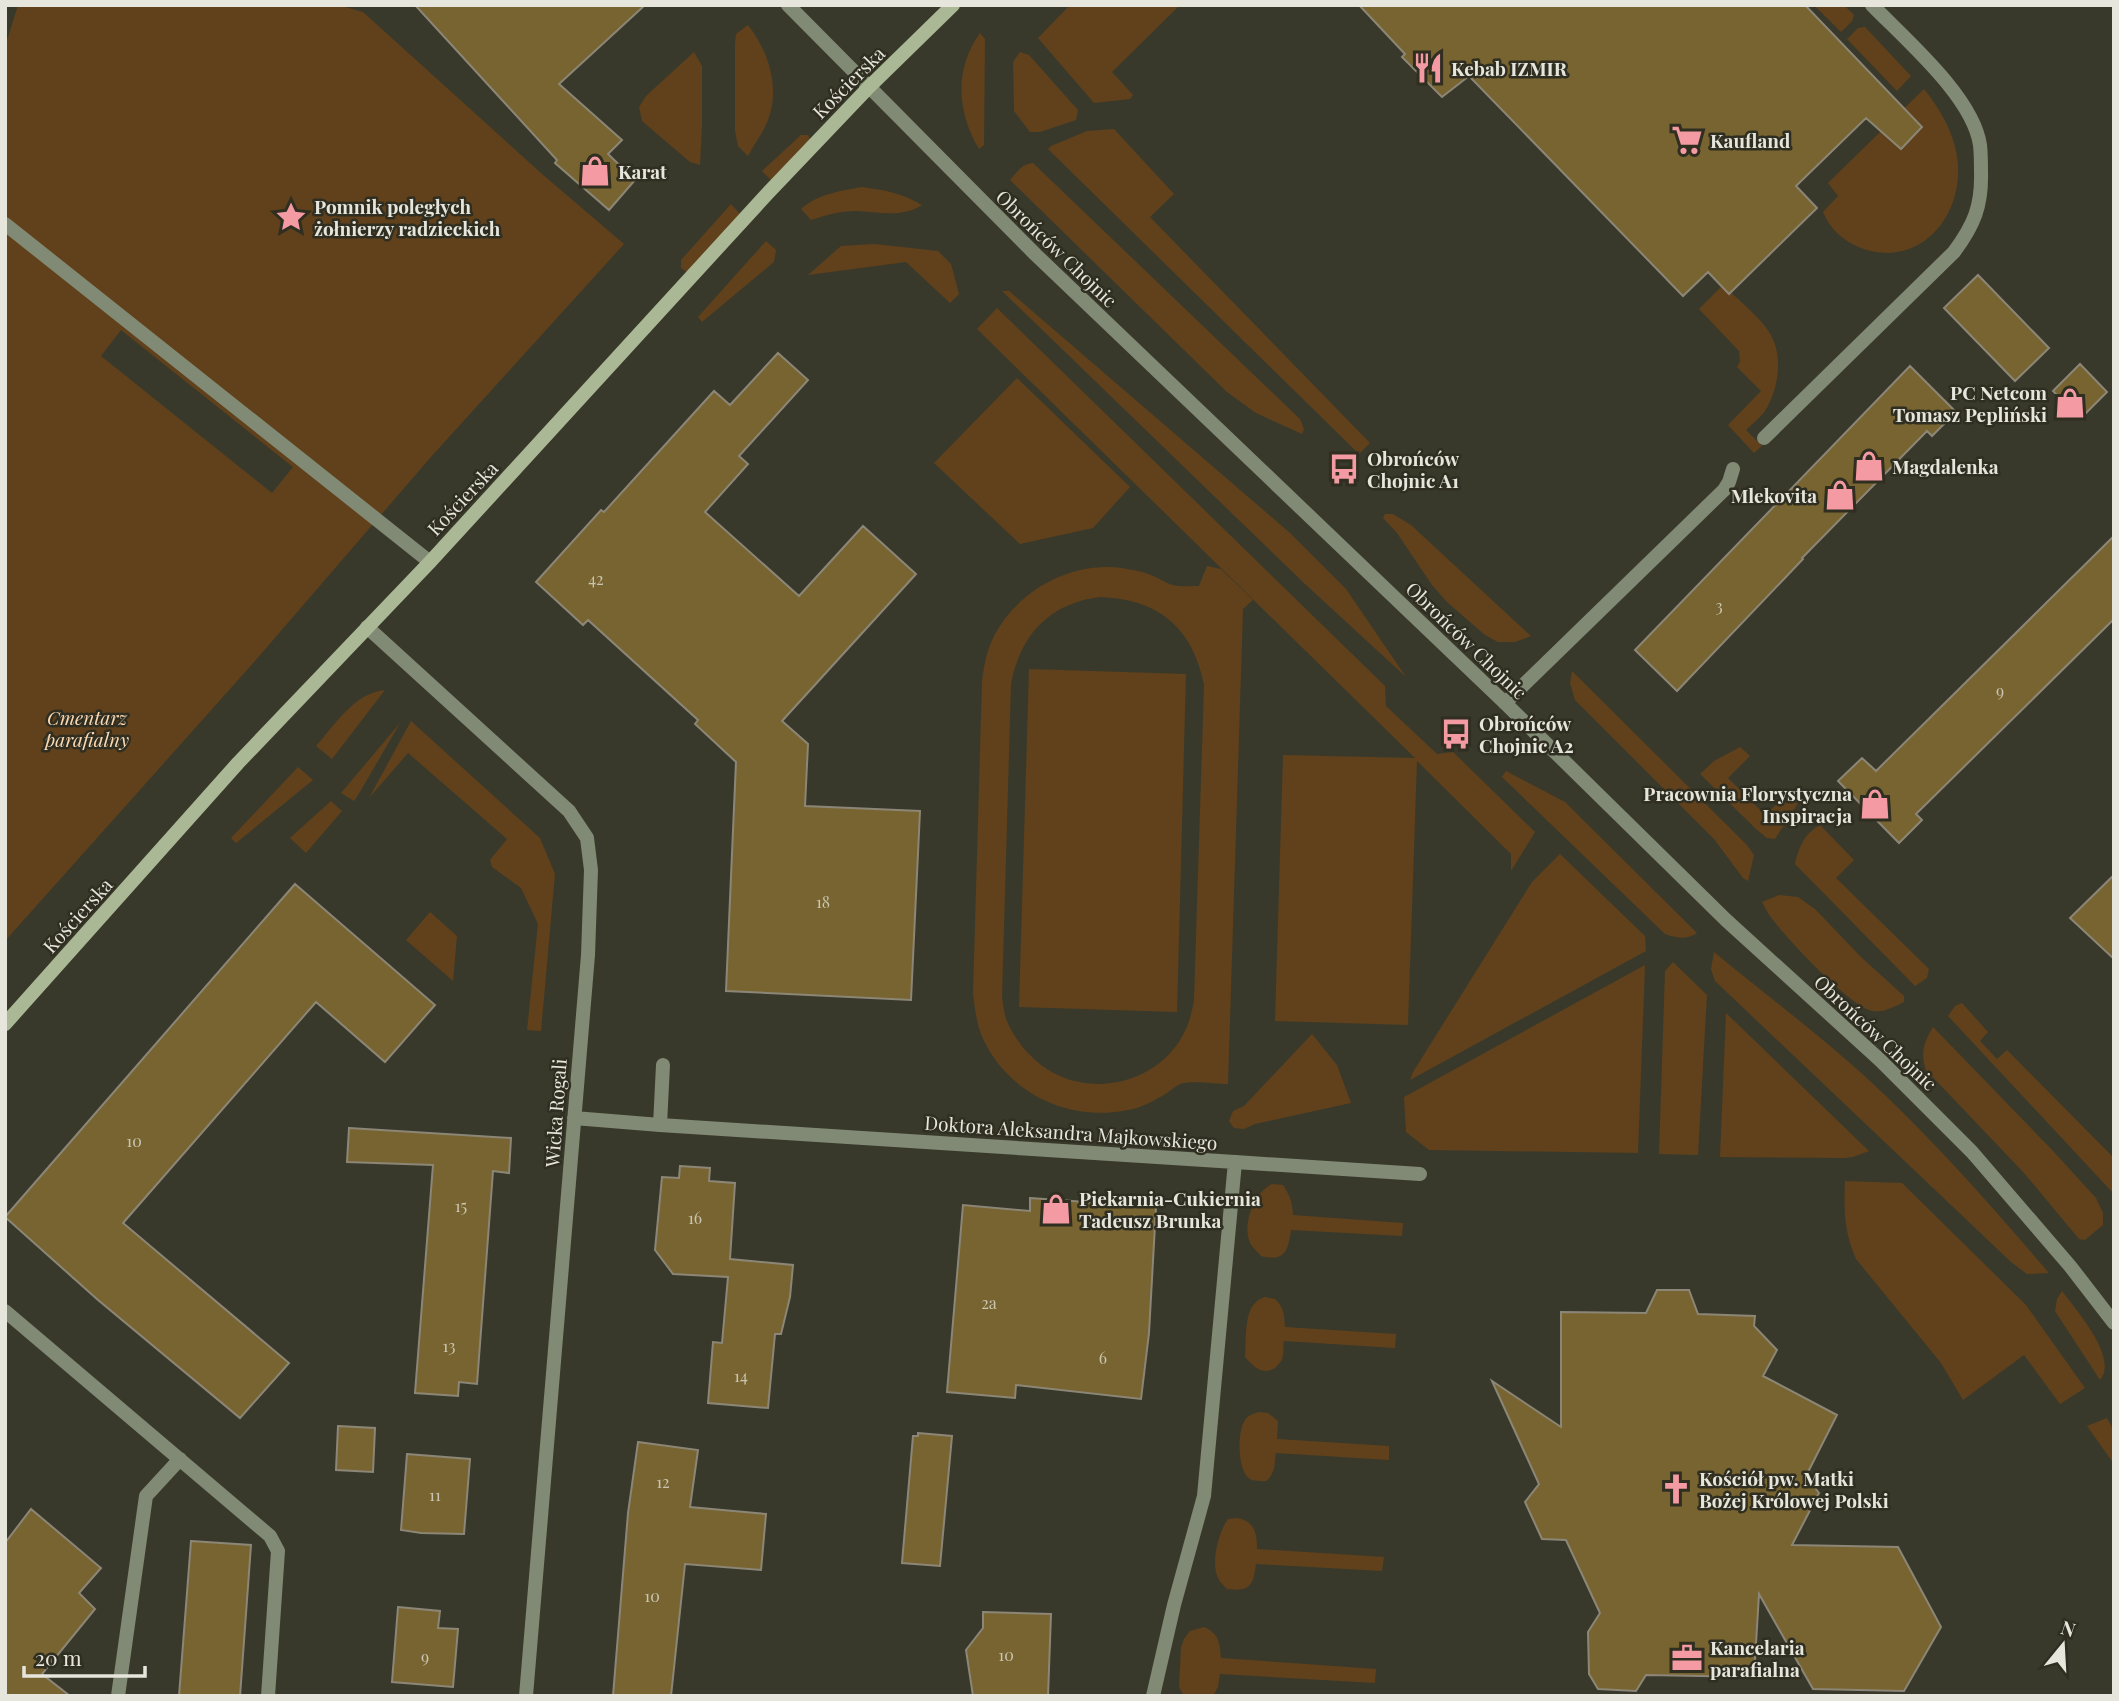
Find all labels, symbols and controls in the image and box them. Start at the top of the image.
street label: Kościerska [806,40,890,124]
restaurant icon: Kebab IZMIR [1411,51,1445,85]
place label: Kebab IZMIR [1451,55,1568,81]
supermarket icon: Kaufland [1670,123,1704,157]
place label: Kaufland [1710,127,1791,153]
shop icon: Karat [578,154,612,188]
place label: Karat [618,158,667,184]
street label: Obrońców Chojnic [991,183,1123,313]
place label: Pomnik poległych żołnierzy radzieckich [314,193,501,241]
place icon: Pomnik poległych żołnierzy radzieckich [274,200,308,234]
place label: PC Netcom Tomasz Pepliński [1893,379,2047,427]
shop icon: PC Netcom Tomasz Pepliński [2053,386,2087,420]
place label: Obrońców Chojnic A1 [1367,445,1459,493]
shop icon: Magdalenka [1852,449,1886,483]
bus stop icon: Obrońców Chojnic A1 [1327,452,1361,486]
place label: Magdalenka [1892,453,1999,479]
street label: Kościerska [421,455,503,541]
shop icon: Mlekovita [1823,478,1857,512]
place label: Mlekovita [1731,482,1817,508]
house number: 42 [588,568,604,589]
street label: Obrońców Chojnic [1401,575,1533,705]
house number: 3 [1715,595,1723,616]
house number: 9 [1996,680,2004,701]
park label: Cmentarz parafialny [43,704,129,752]
place label: Obrońców Chojnic A2 [1479,710,1574,758]
bus stop icon: Obrońców Chojnic A2 [1439,717,1473,751]
place label: Pracownia Florystyczna Inspiracja [1643,780,1852,828]
shop icon: Pracownia Florystyczna Inspiracja [1858,787,1892,821]
street label: Kościerska [36,872,118,958]
house number: 18 [816,891,830,912]
street label: Obrońców Chojnic [1809,968,1943,1096]
street label: Wicka Rogali [538,1057,572,1169]
street label: Doktora Aleksandra Majkowskiego [924,1109,1218,1155]
house number: 10 [126,1130,142,1151]
place label: Piekarnia-Cukiernia Tadeusz Brunka [1079,1185,1261,1233]
shop icon: Piekarnia-Cukiernia Tadeusz Brunka [1039,1192,1073,1226]
house number: 15 [455,1195,467,1216]
house number: 16 [688,1207,702,1228]
house number: 2a [981,1292,997,1313]
house number: 13 [443,1335,455,1356]
house number: 6 [1099,1347,1107,1368]
house number: 14 [734,1365,748,1386]
place label: Kościół pw. Matki Bożej Królowej Polski [1699,1465,1889,1513]
house number: 12 [656,1471,670,1492]
church icon: Kościół pw. Matki Bożej Królowej Polski [1659,1472,1693,1506]
house number: 11 [429,1484,441,1505]
house number: 10 [644,1585,660,1606]
north arrow [2028,1610,2098,1680]
text: N [2058,1613,2079,1642]
scale bar [24,1634,145,1678]
place label: Kancelaria parafialna [1710,1634,1805,1682]
office icon: Kancelaria parafialna [1670,1641,1704,1675]
text: 20 m [35,1643,82,1671]
house number: 10 [998,1644,1014,1665]
house number: 9 [421,1646,429,1667]

